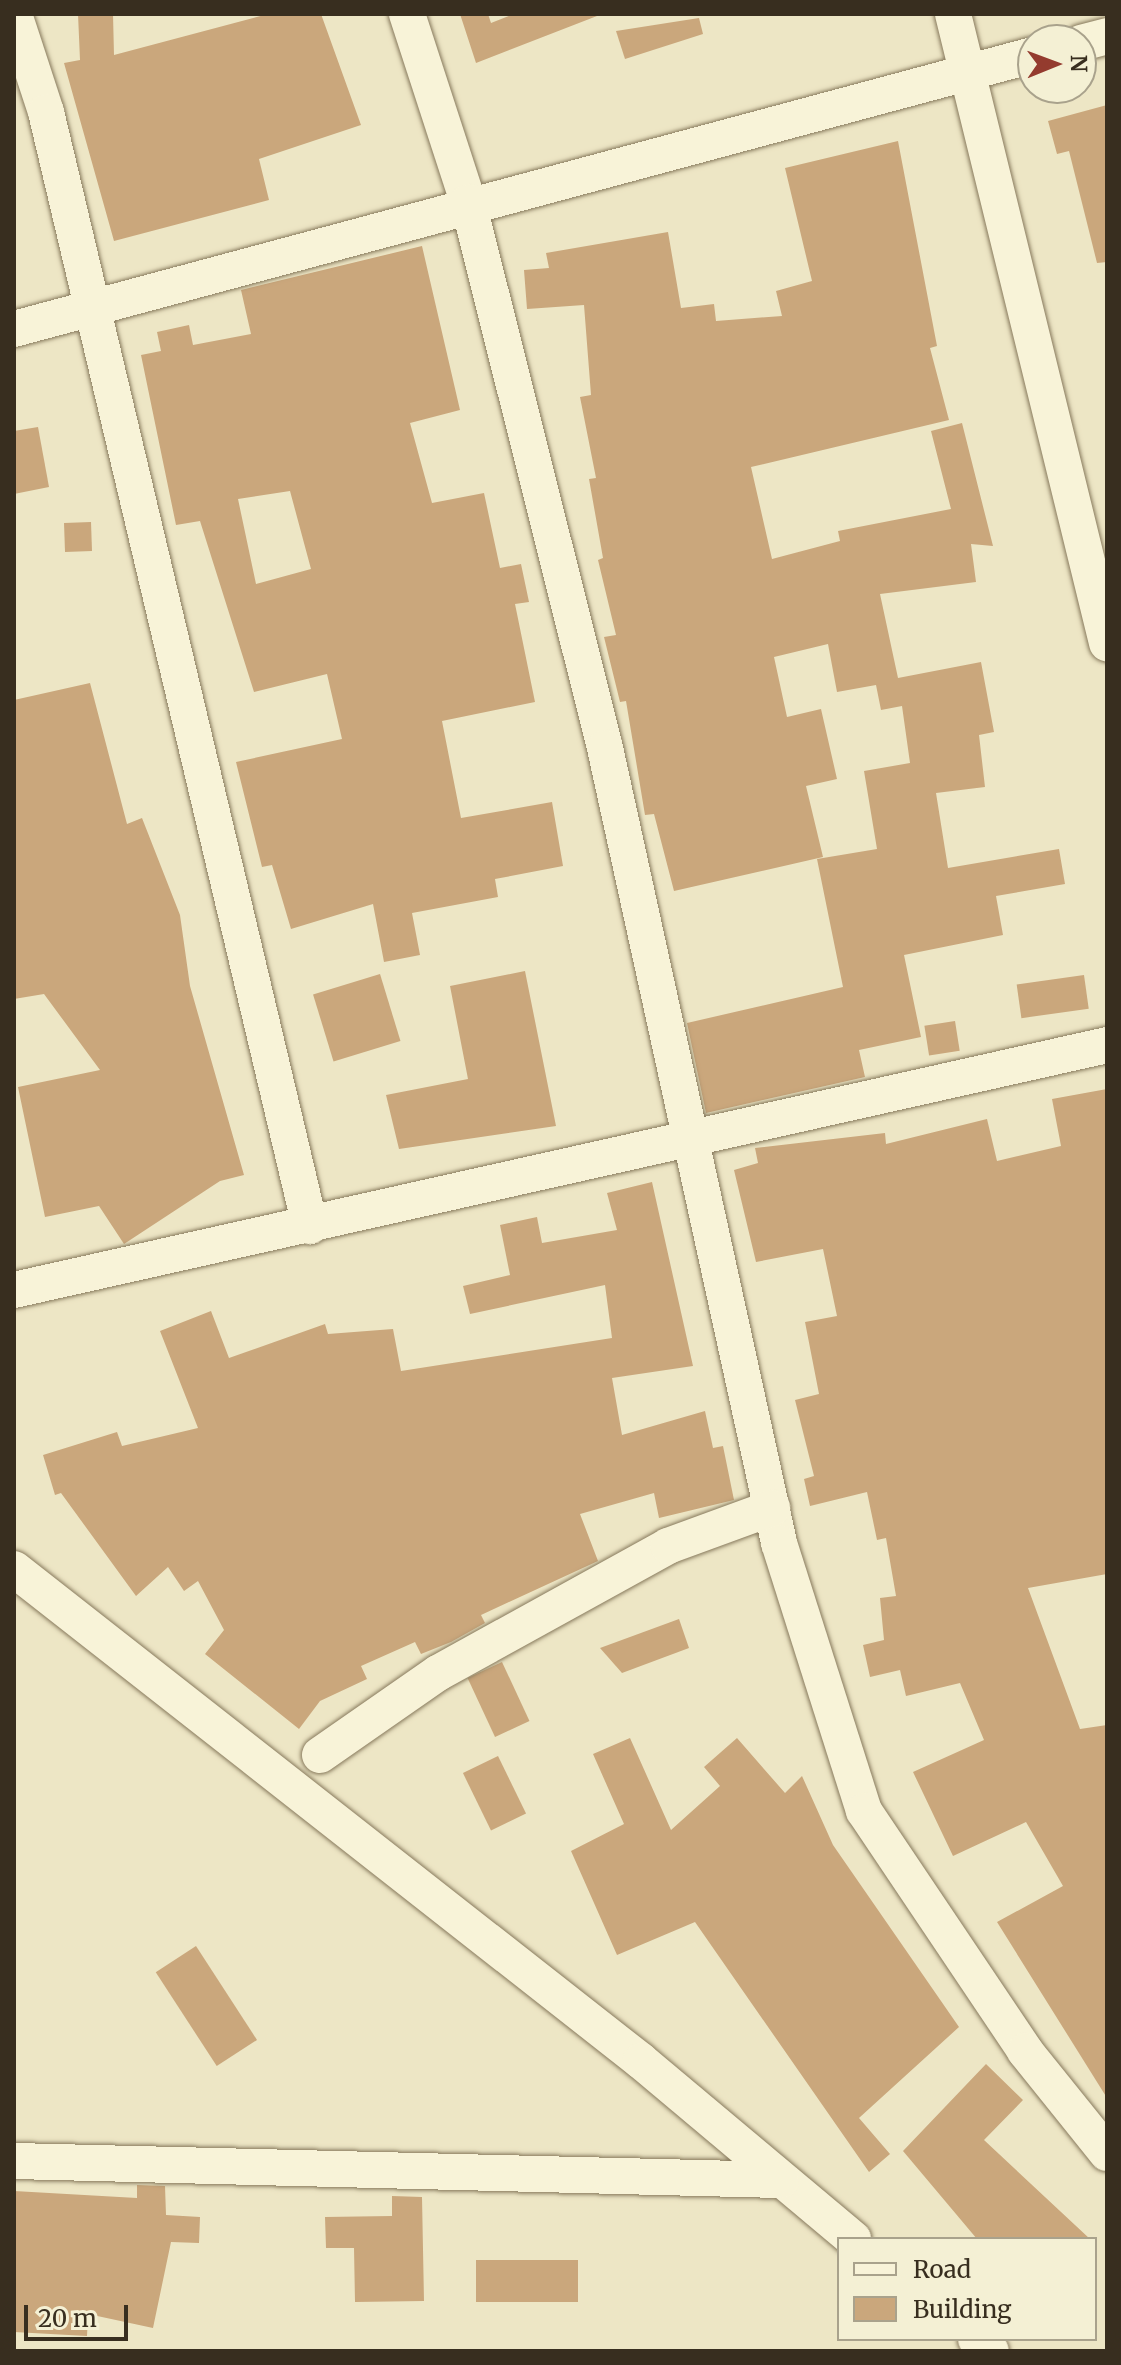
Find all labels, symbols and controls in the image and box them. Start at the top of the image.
north arrow [1017,24,1097,104]
text: N [1065,55,1093,73]
legend [837,2237,1097,2341]
text: Road [913,2254,971,2285]
scale bar [28,2289,132,2339]
text: Building [913,2294,1012,2325]
text: 20 m [38,2303,97,2334]

